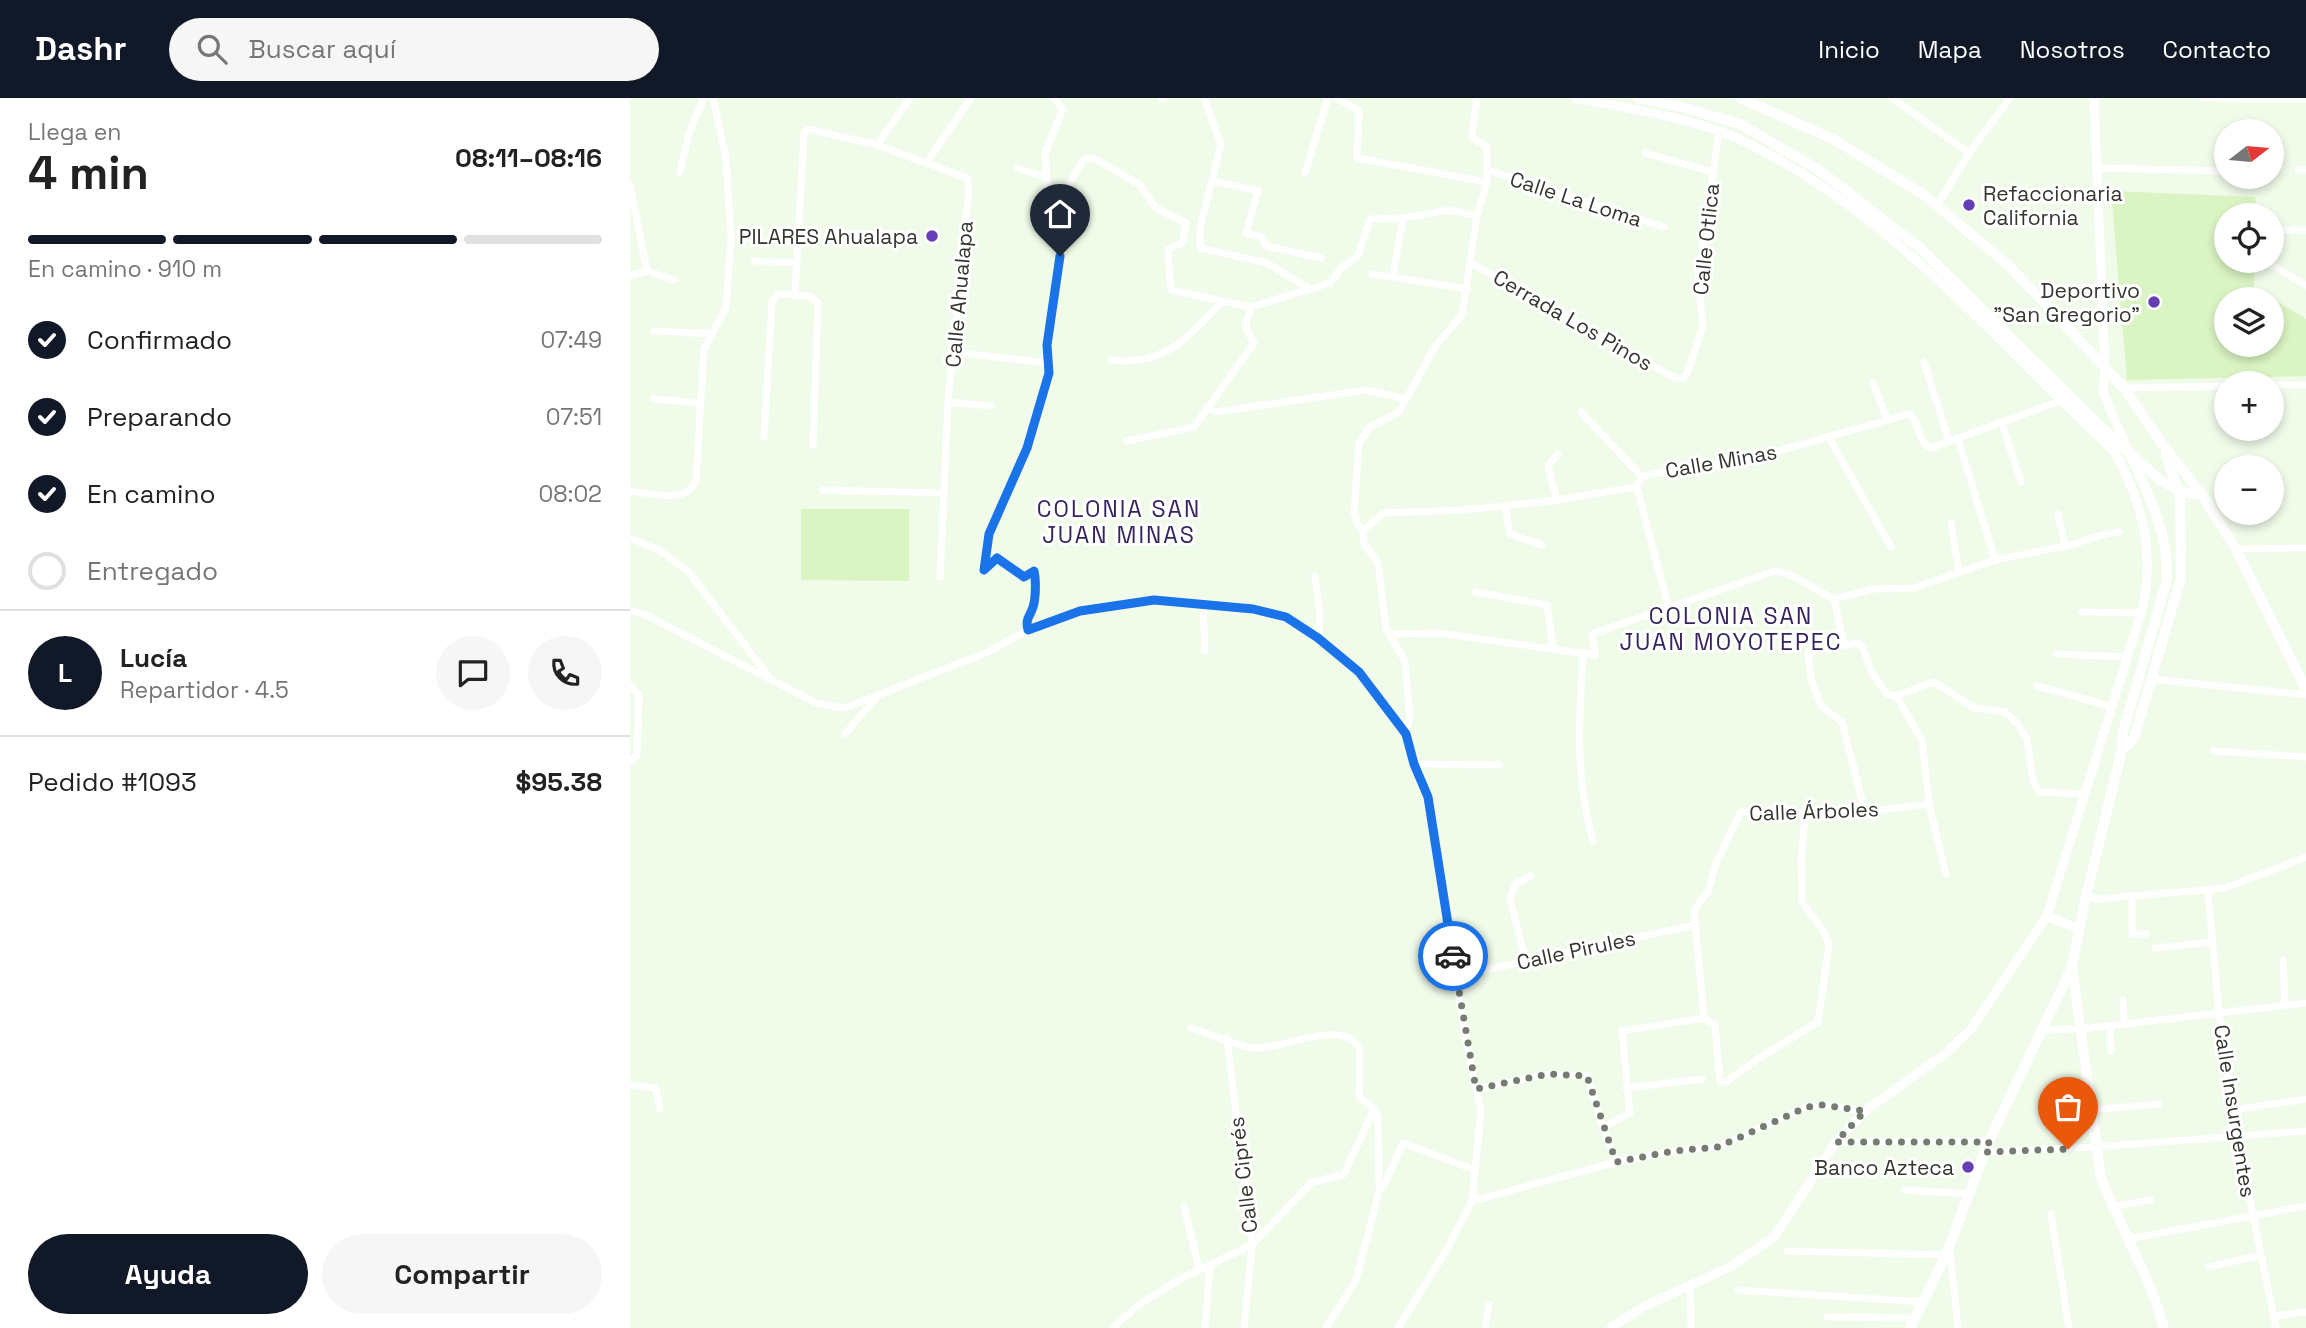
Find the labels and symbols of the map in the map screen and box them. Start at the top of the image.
north arrow [2214,119,2284,189]
street label: Calle La Loma [1507,165,1645,233]
place label: Refaccionaria California [1983,180,2122,231]
street label: Calle Otlica [1687,182,1725,296]
pin [1030,184,1090,256]
marker: Refaccionaria California [1961,197,1977,213]
street label: Calle Ahualapa [939,220,979,368]
place label: PILARES Ahualapa [739,223,918,250]
marker: PILARES Ahualapa [924,228,940,244]
street label: Cerrada Los Pinos [1488,263,1658,377]
place label: Deportivo "San Gregorio" [1993,277,2140,328]
marker: Deportivo "San Gregorio" [2146,294,2162,310]
street label: Calle Minas [1663,438,1779,484]
district label: COLONIA SAN JUAN MINAS [1037,494,1201,550]
district label: COLONIA SAN JUAN MOYOTEPEC [1619,601,1843,657]
street label: Calle Árboles [1749,795,1879,827]
courier [1418,921,1488,991]
street label: Calle Pirules [1514,924,1638,976]
street label: Calle Insurgentes [2208,1023,2262,1199]
pin [2038,1077,2098,1149]
street label: Calle Ciprés [1222,1115,1264,1235]
place label: Banco Azteca [1814,1154,1954,1181]
marker: Banco Azteca [1960,1159,1976,1175]

